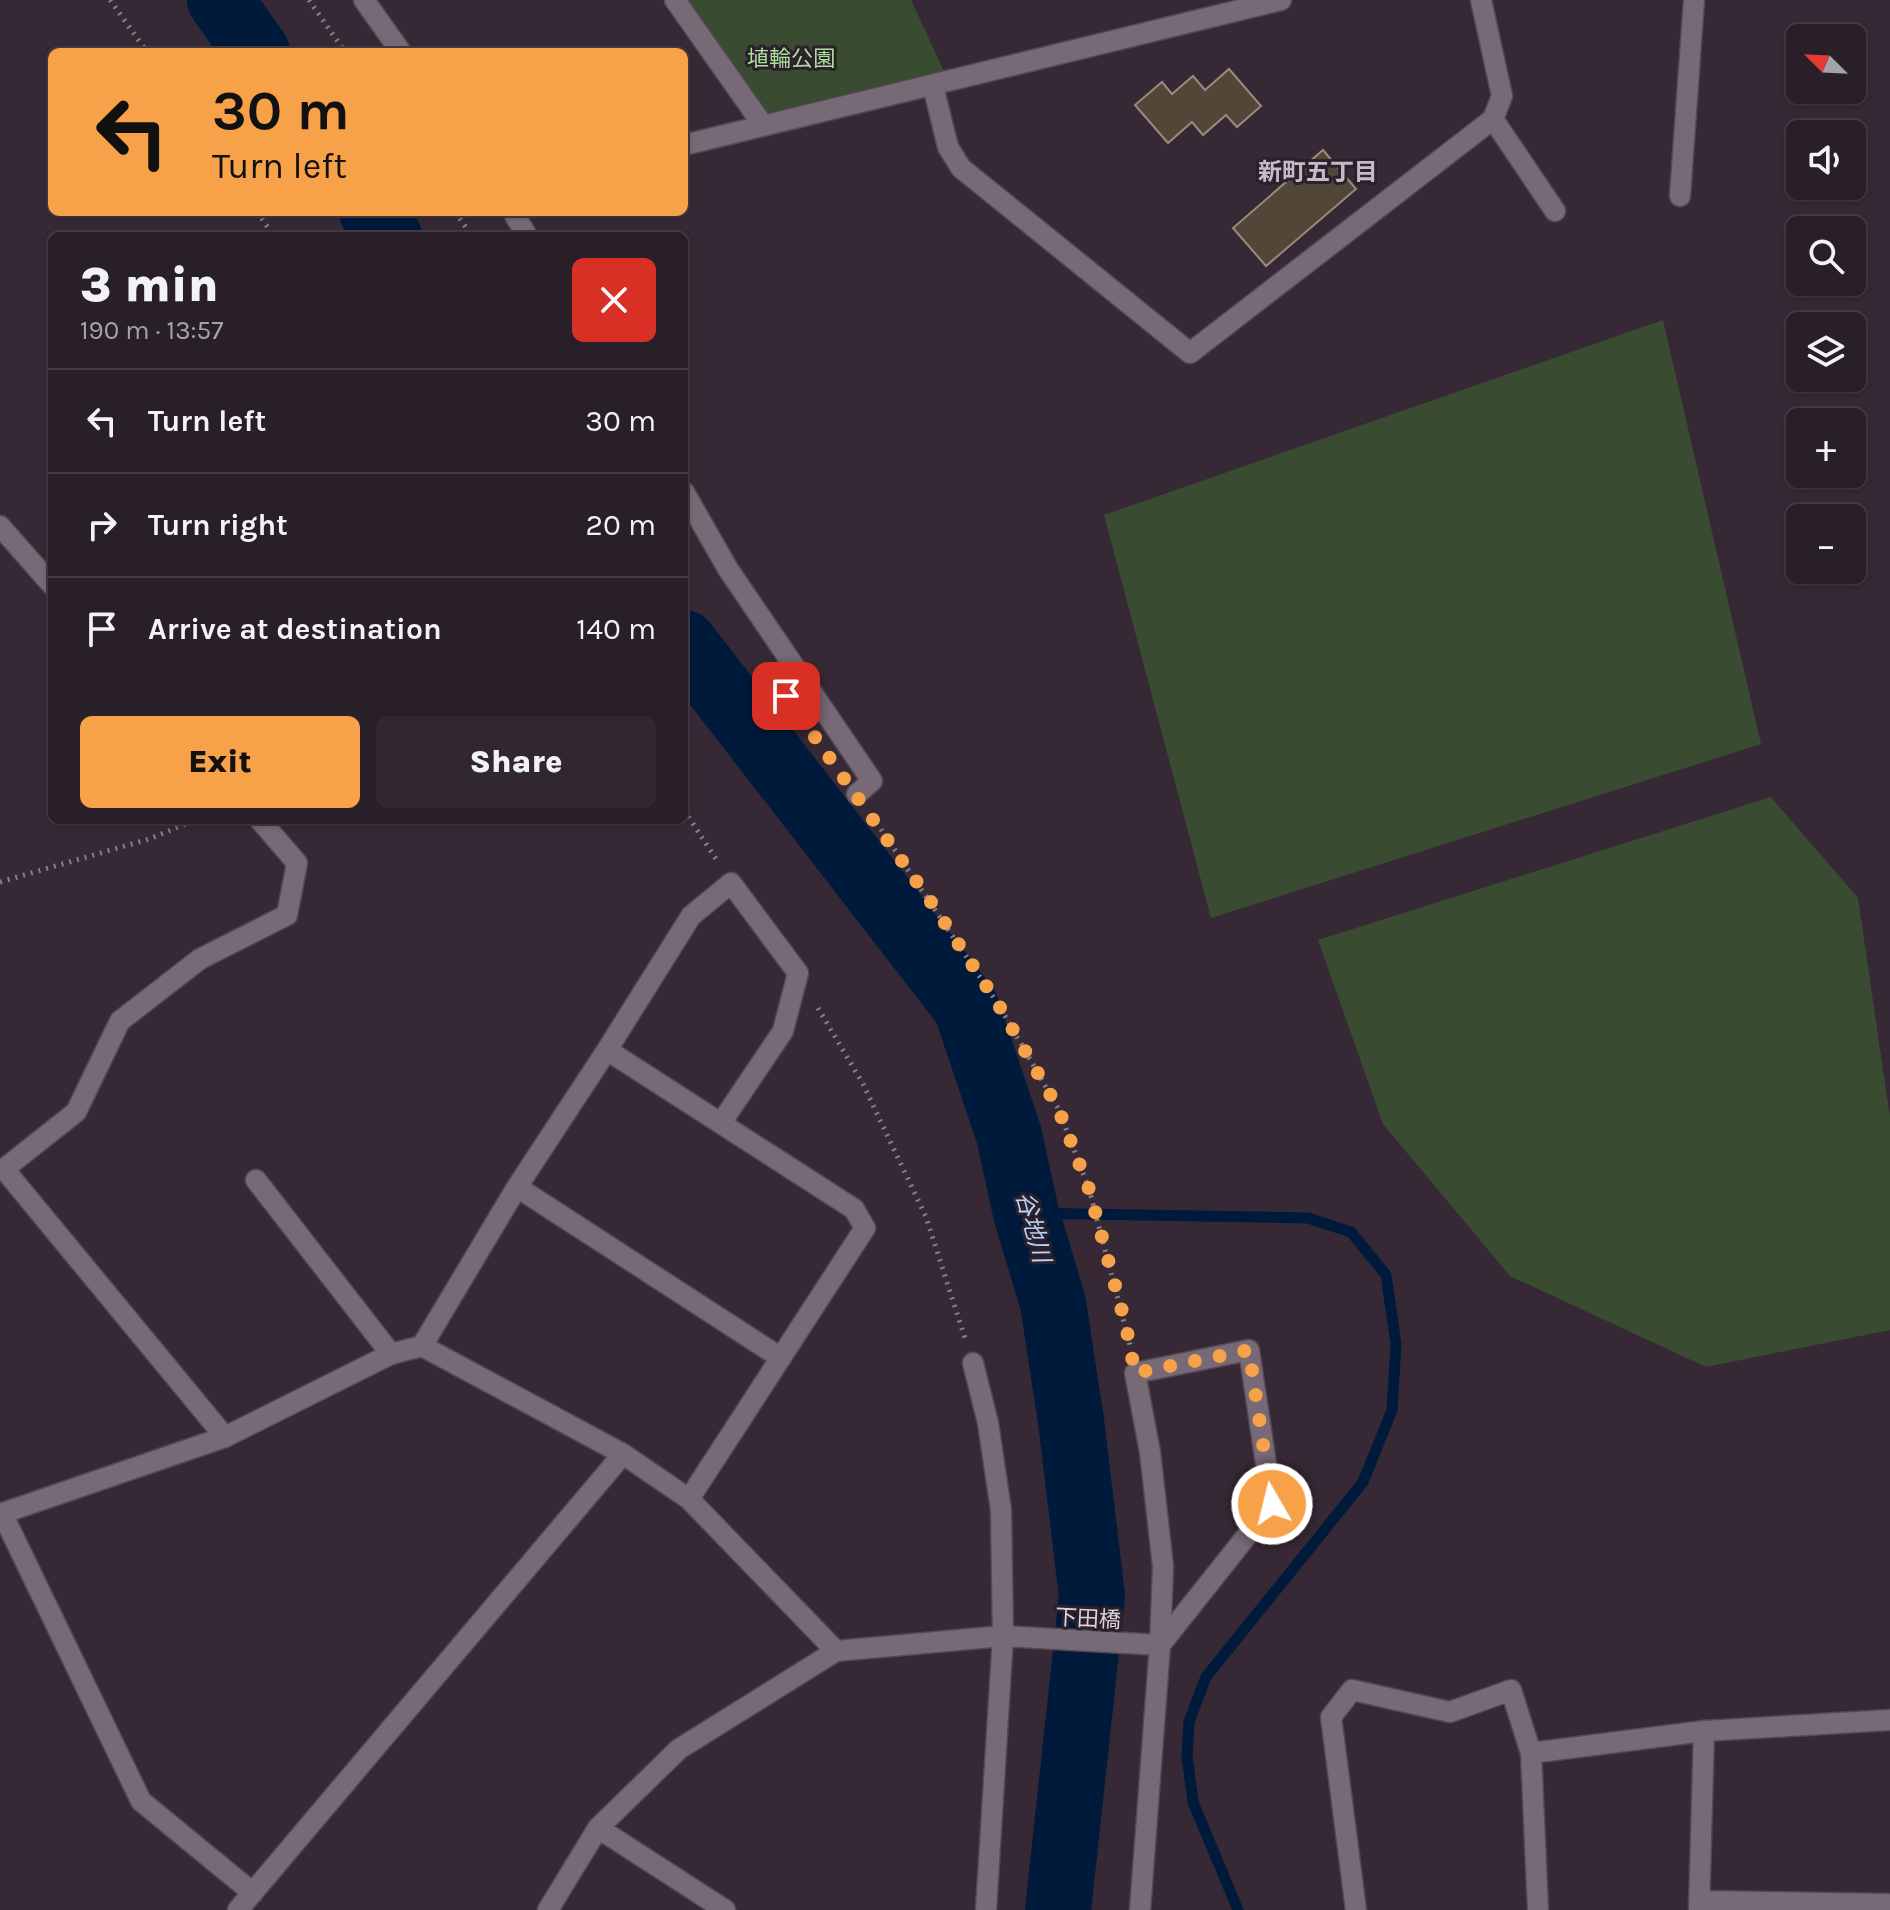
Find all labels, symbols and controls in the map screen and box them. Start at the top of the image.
north arrow [1786,24,1866,104]
map controls [1786,24,1866,584]
park label: 埴輪公園 [747,46,835,72]
text: 30 m [212,78,350,143]
icon: left [80,80,184,184]
button: sound [1786,120,1866,200]
text: Turn left [212,145,347,187]
district label: 新町五丁目 [1258,158,1378,186]
button: search [1786,216,1866,296]
text: 3 min [80,257,219,313]
button: close [572,258,656,342]
button: layers [1786,312,1866,392]
text: 190 m · 13:57 [80,315,223,346]
icon: left [80,399,124,443]
text: Turn left [148,403,266,439]
text: 30 m [585,403,656,439]
button: + [1786,408,1866,488]
icon: right [80,503,124,547]
button: − [1786,504,1866,584]
text: Turn right [148,507,288,543]
text: 20 m [586,507,656,543]
icon: arrive [80,607,124,651]
text: Arrive at destination [148,611,442,647]
text: 140 m [576,611,656,647]
pin [752,662,820,730]
icon: arrive [764,674,808,718]
button: Exit [80,716,360,808]
button: Share [376,716,656,808]
water label: 谷地川 [1010,1189,1057,1268]
position arrow [1230,1462,1314,1546]
street label: 下田橋 [1054,1604,1122,1634]

